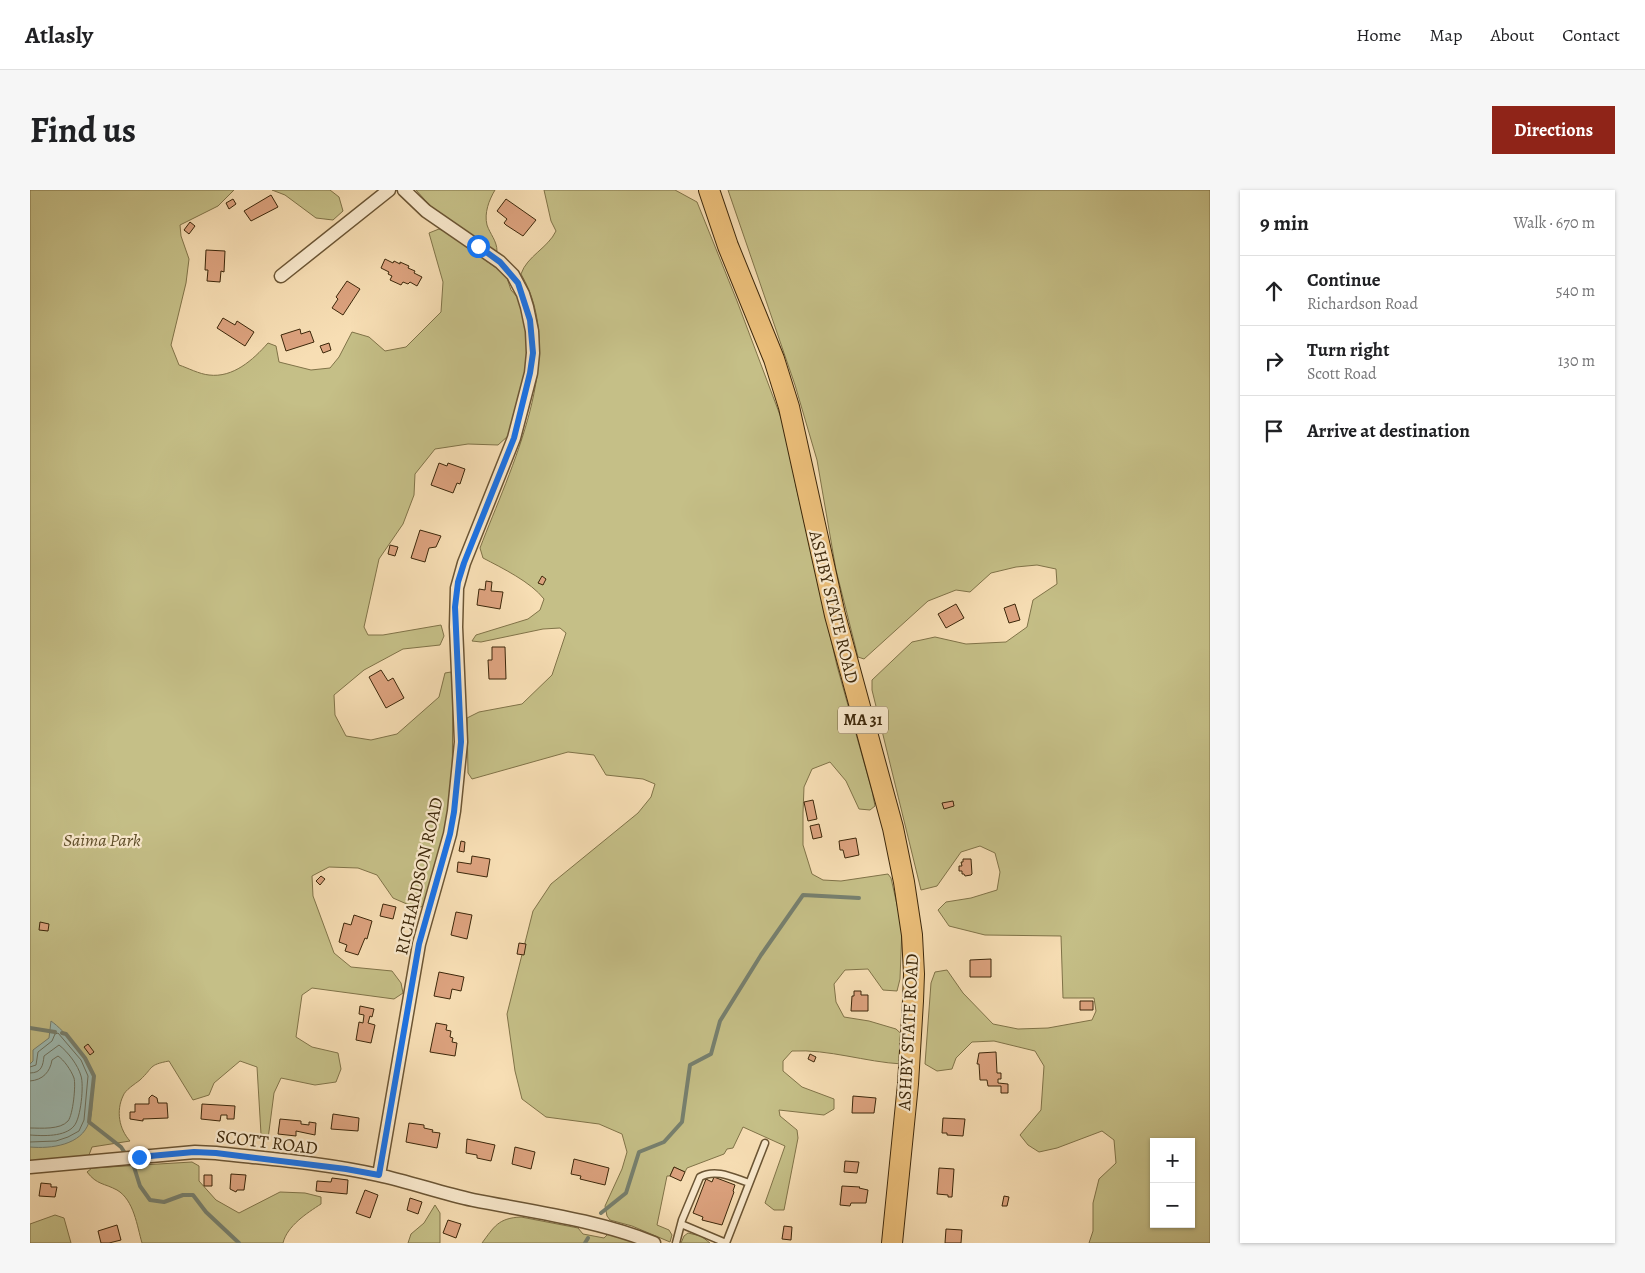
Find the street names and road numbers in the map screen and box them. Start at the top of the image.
street label: ASHBY STATE ROAD [803,527,865,686]
road number: MA 31 [838,706,888,734]
street label: RICHARDSON ROAD [389,795,449,957]
street label: ASHBY STATE ROAD [892,953,924,1112]
street label: SCOTT ROAD [215,1124,319,1160]

